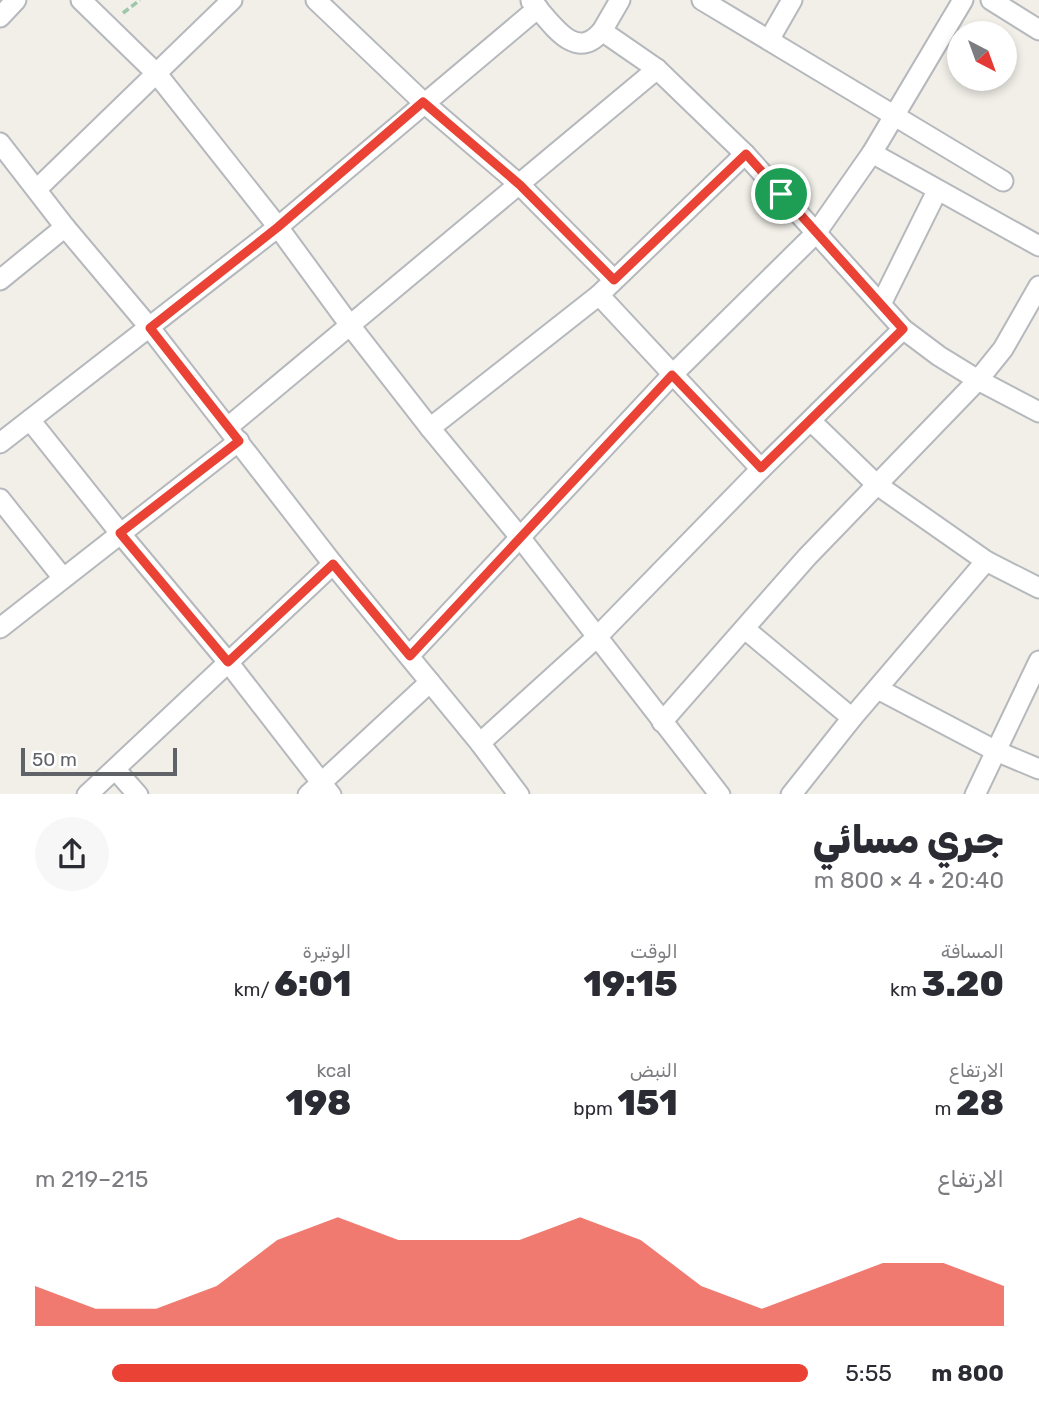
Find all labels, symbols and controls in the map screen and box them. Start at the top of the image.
north arrow [947,21,1017,91]
map controls [947,21,1017,91]
pin [751,164,811,224]
icon: arrive [762,175,800,213]
scale bar [21,746,177,777]
text: 50 m [32,748,77,771]
button: share [35,817,109,891]
text: جري مسائي [813,817,1004,863]
text: 20:40 · 4 × 800 m [814,866,1004,894]
text: الوتيرة [302,940,351,963]
text: الوقت [630,940,678,963]
text: المسافة [941,940,1004,963]
text: 6:01 [274,963,351,1005]
text: 19:15 [583,963,678,1005]
text: 3.20 [921,963,1004,1005]
text: /km [234,978,274,1001]
text: km [890,978,921,1001]
text: kcal [316,1059,351,1082]
text: النبض [630,1059,678,1082]
text: الارتفاع [949,1059,1004,1082]
text: 198 [285,1082,351,1124]
text: 151 [618,1082,678,1124]
text: 28 [956,1082,1004,1124]
text: bpm [573,1097,618,1120]
text: m [934,1097,956,1120]
text: 215–219 m [35,1165,148,1193]
text: الارتفاع [938,1165,1004,1193]
text: 5:55 [845,1359,892,1387]
text: 800 m [931,1359,1004,1387]

